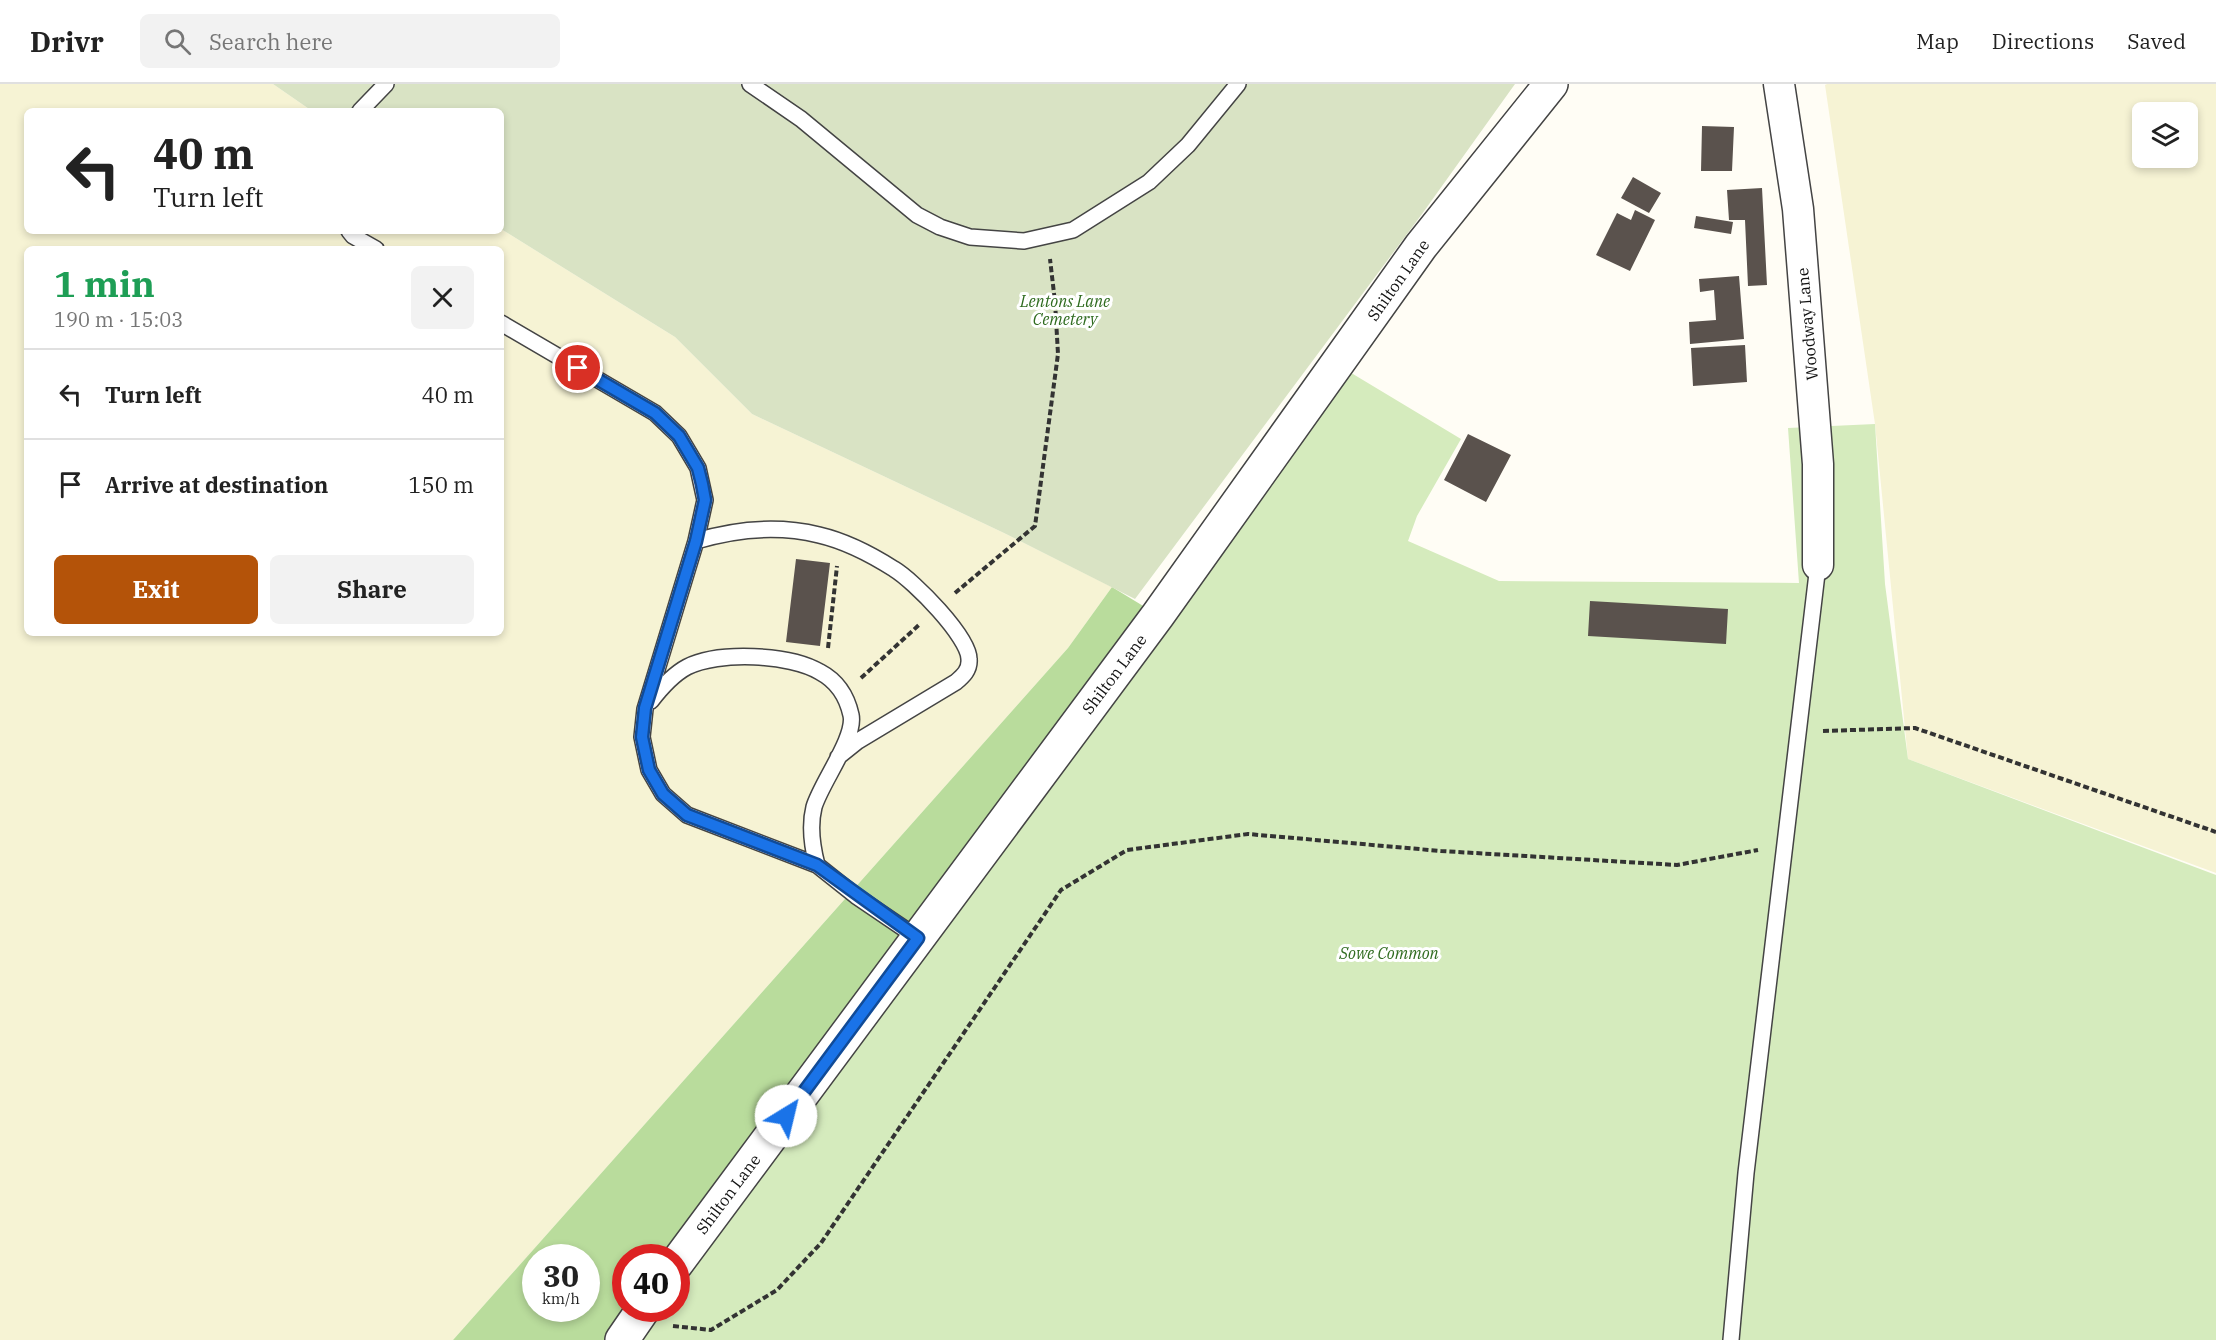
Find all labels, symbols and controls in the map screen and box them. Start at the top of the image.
search box [140,14,560,68]
text: Drivr [30,23,104,60]
icon: search [161,25,194,58]
text: Search here [209,27,333,56]
text: Map [1916,27,1959,55]
text: Directions [1992,27,2094,55]
text: Saved [2127,27,2186,55]
map controls [2132,102,2198,168]
button: layers [2132,102,2198,168]
text: 40 m [153,126,254,181]
icon: left [54,132,132,210]
text: Turn left [153,179,264,214]
street label: Shilton Lane [1363,235,1433,325]
text: 1 min [54,260,155,307]
button: close [411,266,474,329]
street label: Woodway Lane [1792,267,1822,381]
park label: Lentons Lane Cemetery [1019,291,1110,329]
text: 190 m · 15:03 [54,306,183,333]
pin [552,342,603,393]
icon: arrive [561,351,594,384]
icon: left [54,378,87,411]
text: Turn left [105,380,201,409]
text: 40 m [422,380,474,409]
icon: arrive [54,468,87,501]
text: Arrive at destination [105,470,328,499]
text: 150 m [408,470,474,499]
button: Exit [54,555,258,624]
button: Share [270,555,474,624]
street label: Shilton Lane [1077,630,1151,718]
park label: Sowe Common [1338,943,1439,963]
position arrow [754,1084,818,1148]
street label: Shilton Lane [691,1150,765,1238]
speed limit sign: 40 [612,1244,690,1322]
text: 30 [543,1256,579,1295]
text: km/h [542,1289,580,1308]

